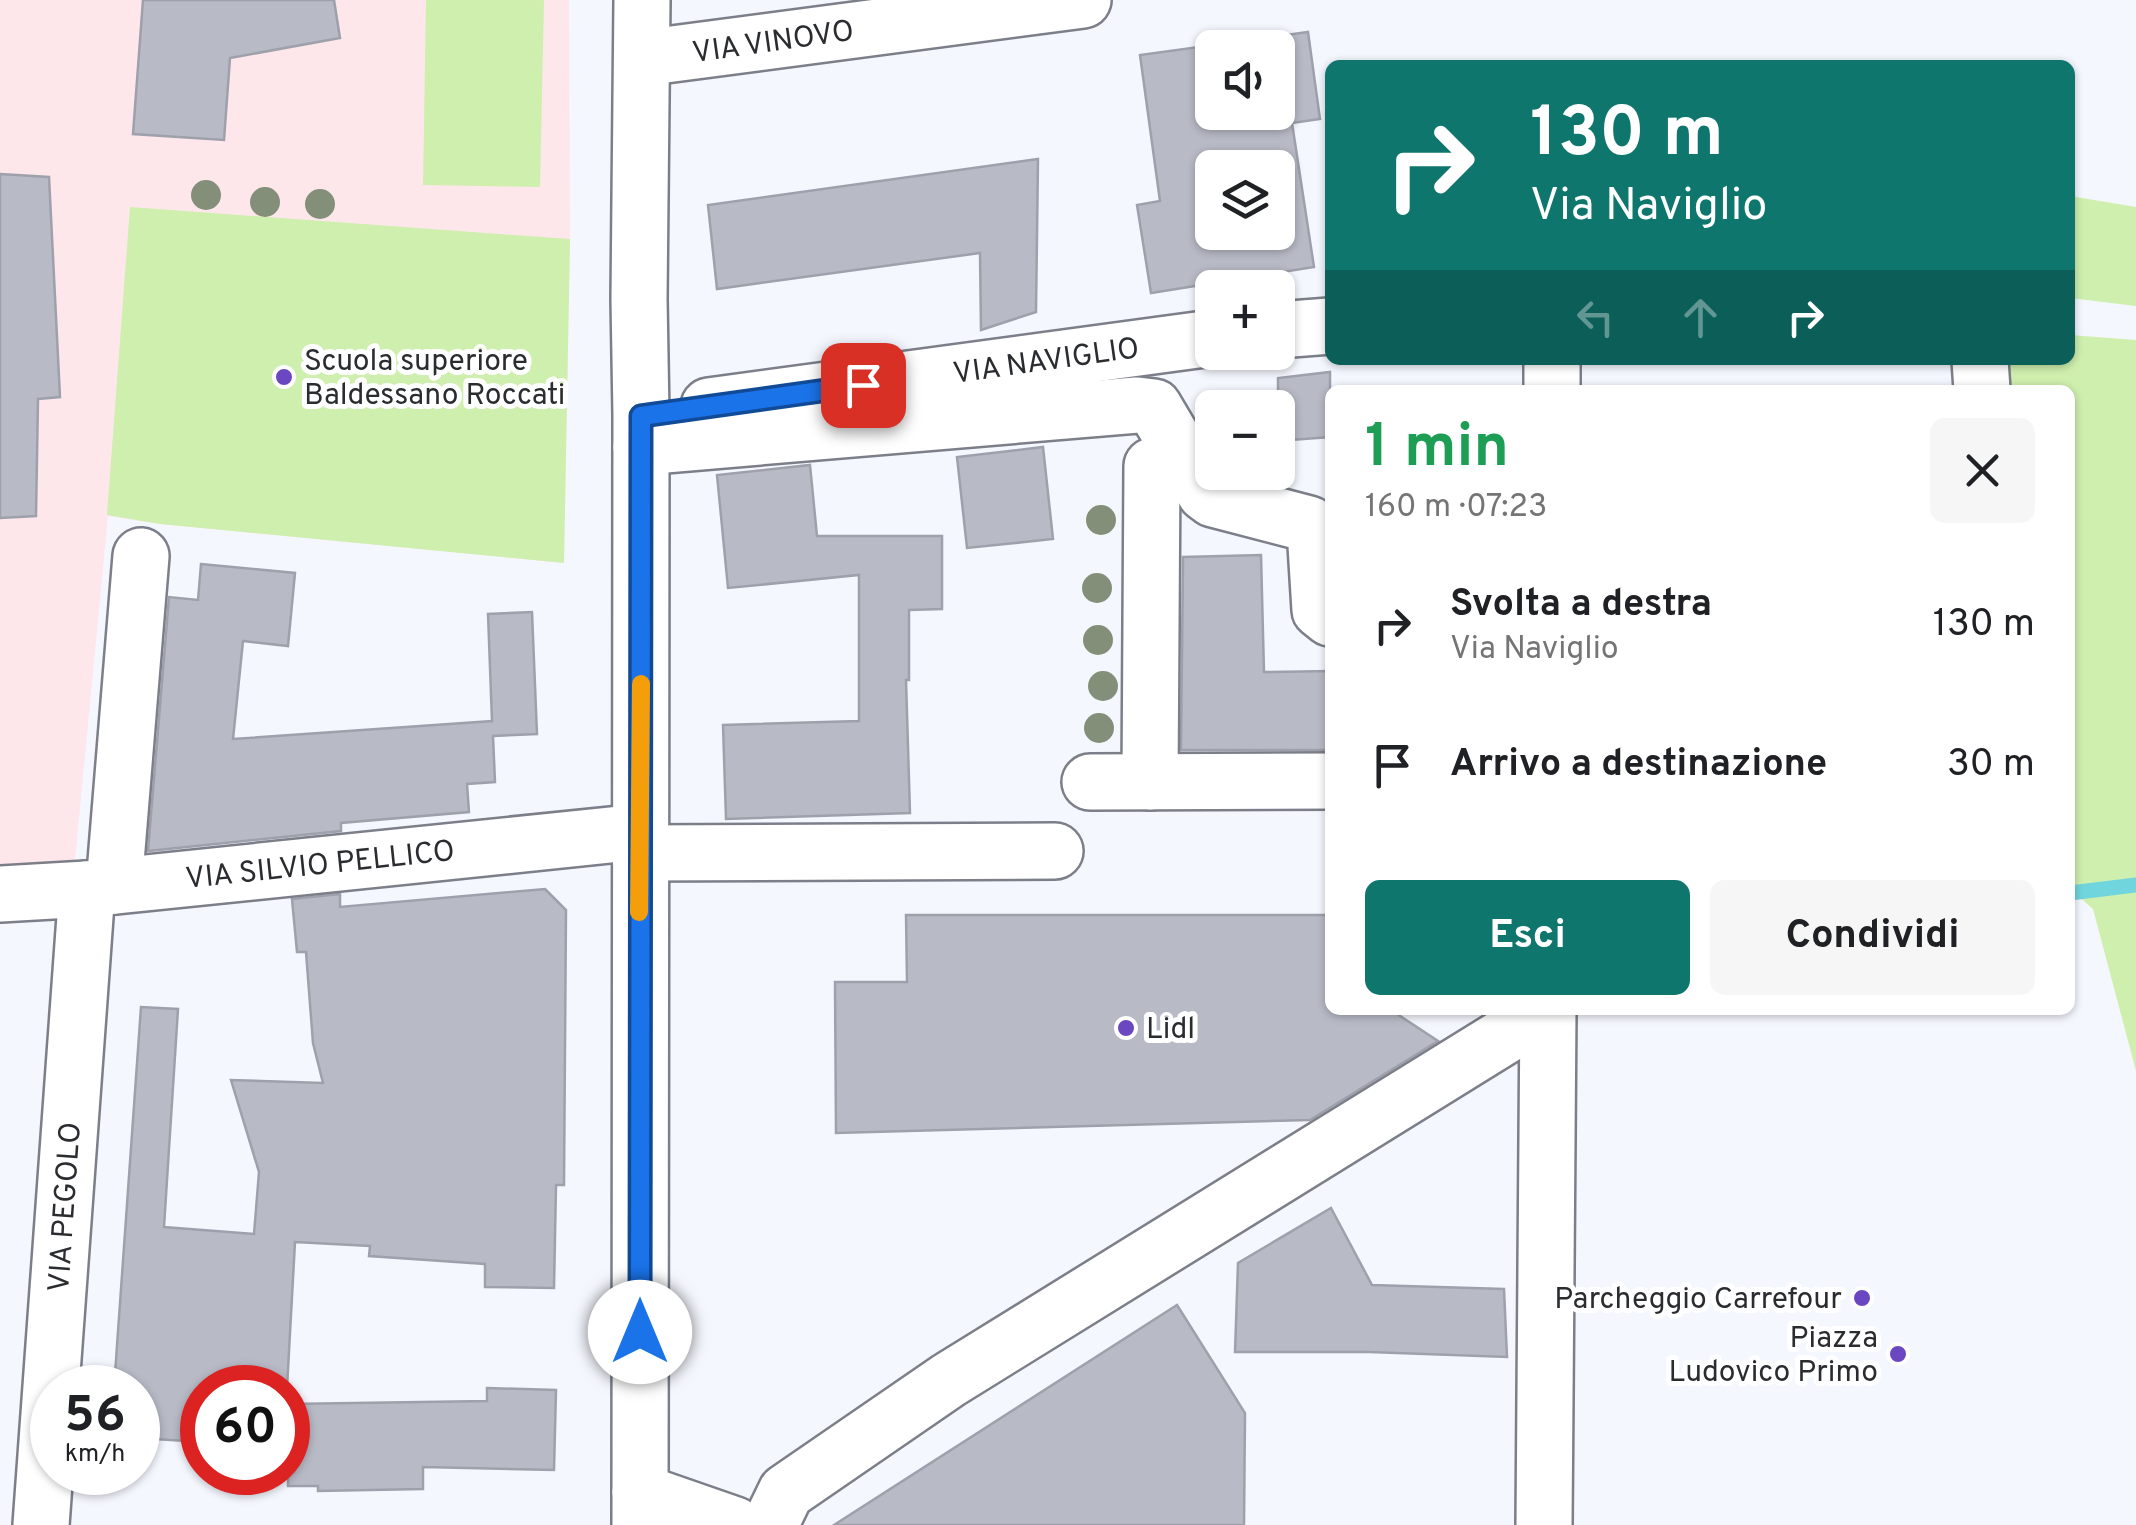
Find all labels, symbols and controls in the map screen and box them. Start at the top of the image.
street label: VIA VINOVO [690,14,857,73]
map controls [1195,30,1295,490]
button: sound [1195,30,1295,130]
text: 130 m [1530,92,1724,181]
icon: right [1365,100,1495,230]
button: layers [1195,150,1295,250]
text: Via Naviglio [1530,179,1767,236]
button: + [1195,270,1295,370]
icon: left [1568,290,1623,345]
icon: ahead [1673,290,1728,345]
icon: right [1778,290,1833,345]
street label: VIA NAVIGLIO [951,331,1142,394]
pin [821,343,906,428]
place label: Scuola superiore Baldessano Roccati [304,344,565,415]
icon: arrive [836,358,891,413]
marker: Scuola superiore Baldessano Roccati [273,366,295,388]
button: − [1195,390,1295,490]
text: 1 min [1365,412,1509,488]
button: close [1930,418,2035,523]
text: 160 m · 07:23 [1365,488,1547,528]
text: Svolta a destra [1450,581,1712,630]
icon: right [1365,598,1420,653]
text: 130 m [1933,601,2035,650]
text: Via Naviglio [1450,630,1619,670]
icon: arrive [1365,738,1420,793]
text: Arrivo a destinazione [1450,741,1827,790]
text: 30 m [1947,741,2035,790]
street label: VIA SILVIO PELLICO [184,834,457,899]
button: Esci [1365,880,1690,995]
button: Condividi [1710,880,2035,995]
place label: Lidl [1146,1012,1195,1049]
marker: Lidl [1115,1017,1137,1039]
street label: VIA PEGOLO [42,1121,91,1294]
position arrow [588,1280,692,1384]
place label: Parcheggio Carrefour [1554,1282,1842,1319]
marker: Parcheggio Carrefour [1851,1287,1873,1309]
place label: Piazza Ludovico Primo [1668,1321,1878,1392]
marker: Piazza Ludovico Primo [1887,1343,1909,1365]
speed limit sign: 60 [180,1365,310,1495]
text: 56 [64,1386,126,1449]
text: km/h [65,1439,125,1471]

